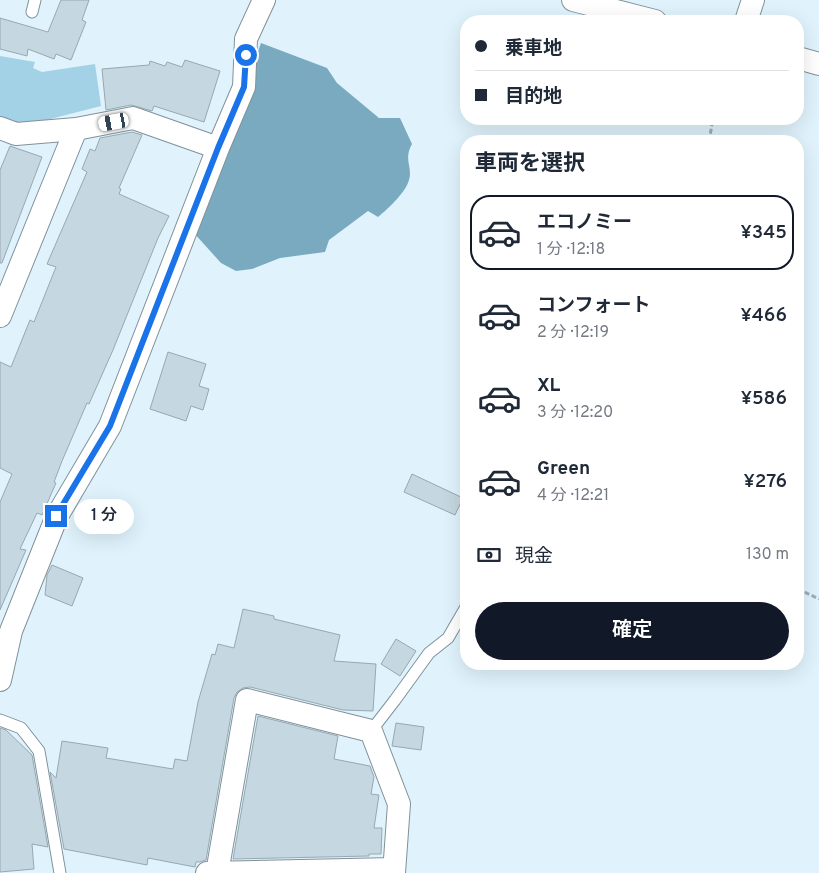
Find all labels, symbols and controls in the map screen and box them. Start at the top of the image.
text: 乗車地 [505,37,562,61]
route start [235,44,257,66]
text: 目的地 [505,85,562,109]
car [97,112,130,132]
text: 車両を選択 [475,151,585,178]
icon: car [477,210,522,255]
text: エコノミー [537,211,632,235]
text: ¥345 [741,221,787,245]
text: 1 分 · 12:18 [537,240,605,260]
icon: car [477,293,522,338]
text: コンフォート [537,294,650,318]
text: ¥466 [741,304,787,328]
text: 2 分 · 12:19 [537,323,609,343]
text: XL [537,374,560,398]
icon: car [477,376,522,421]
text: ¥586 [741,387,787,411]
text: 3 分 · 12:20 [537,403,613,423]
text: Green [537,457,590,481]
icon: car [477,459,522,504]
text: ¥276 [744,470,787,494]
text: 4 分 · 12:21 [537,486,609,506]
callout: 1 分 [74,498,134,534]
route end [45,505,67,527]
text: 1 分 [91,506,117,526]
icon: cash [475,541,503,569]
text: 現金 [515,545,553,569]
text: 130 m [746,545,789,565]
button: 確定 [475,602,789,660]

